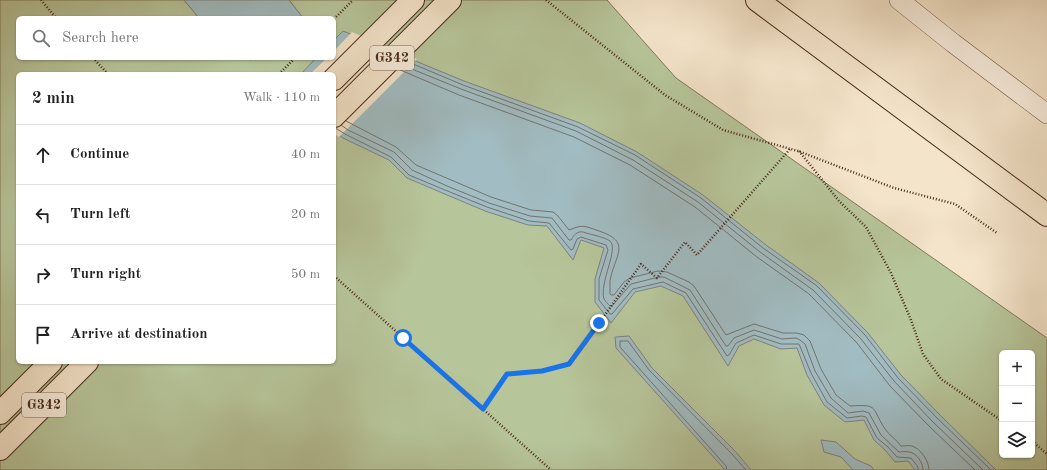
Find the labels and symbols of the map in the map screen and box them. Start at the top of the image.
road number: G342 [370,46,414,70]
route end [590,314,608,332]
route start [394,329,412,347]
road number: G342 [22,393,66,417]

